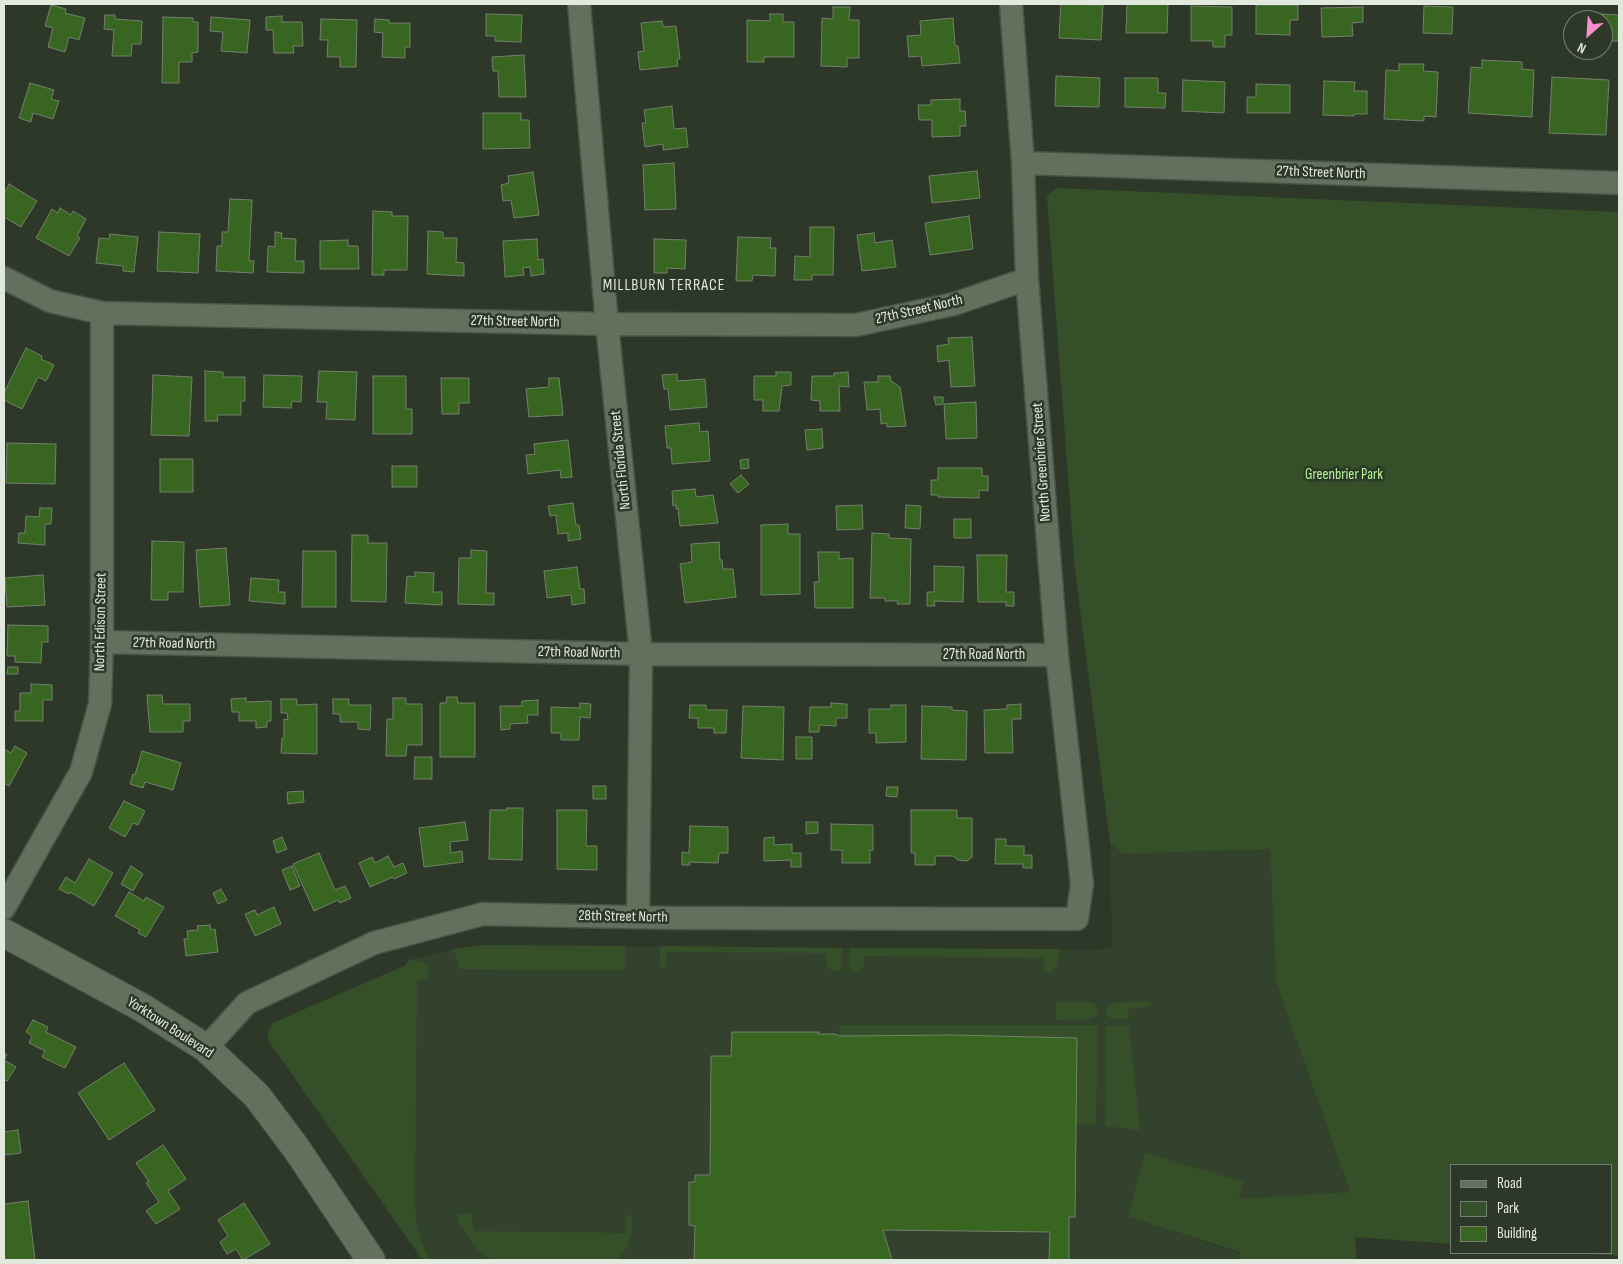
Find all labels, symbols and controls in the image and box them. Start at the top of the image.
north arrow [1563,10,1613,60]
text: N [1575,39,1589,57]
street label: 27th Street North [1276,162,1366,184]
district label: MILLBURN TERRACE [601,276,727,296]
street label: 27th Street North [874,291,964,329]
street label: 27th Street North [470,312,560,332]
street label: North Greenbrier Street [1029,402,1055,522]
street label: North Florida Street [607,410,635,510]
park label: Greenbrier Park [1305,466,1383,484]
street label: North Edison Street [91,572,111,672]
street label: 27th Road North [133,634,215,654]
street label: 27th Road North [538,643,620,663]
street label: 27th Road North [943,646,1025,664]
street label: 28th Street North [578,907,668,927]
street label: Yorktown Boulevard [124,993,216,1063]
legend [1450,1164,1613,1254]
text: Road [1497,1174,1522,1193]
text: Park [1497,1199,1519,1218]
text: Building [1497,1224,1537,1243]

